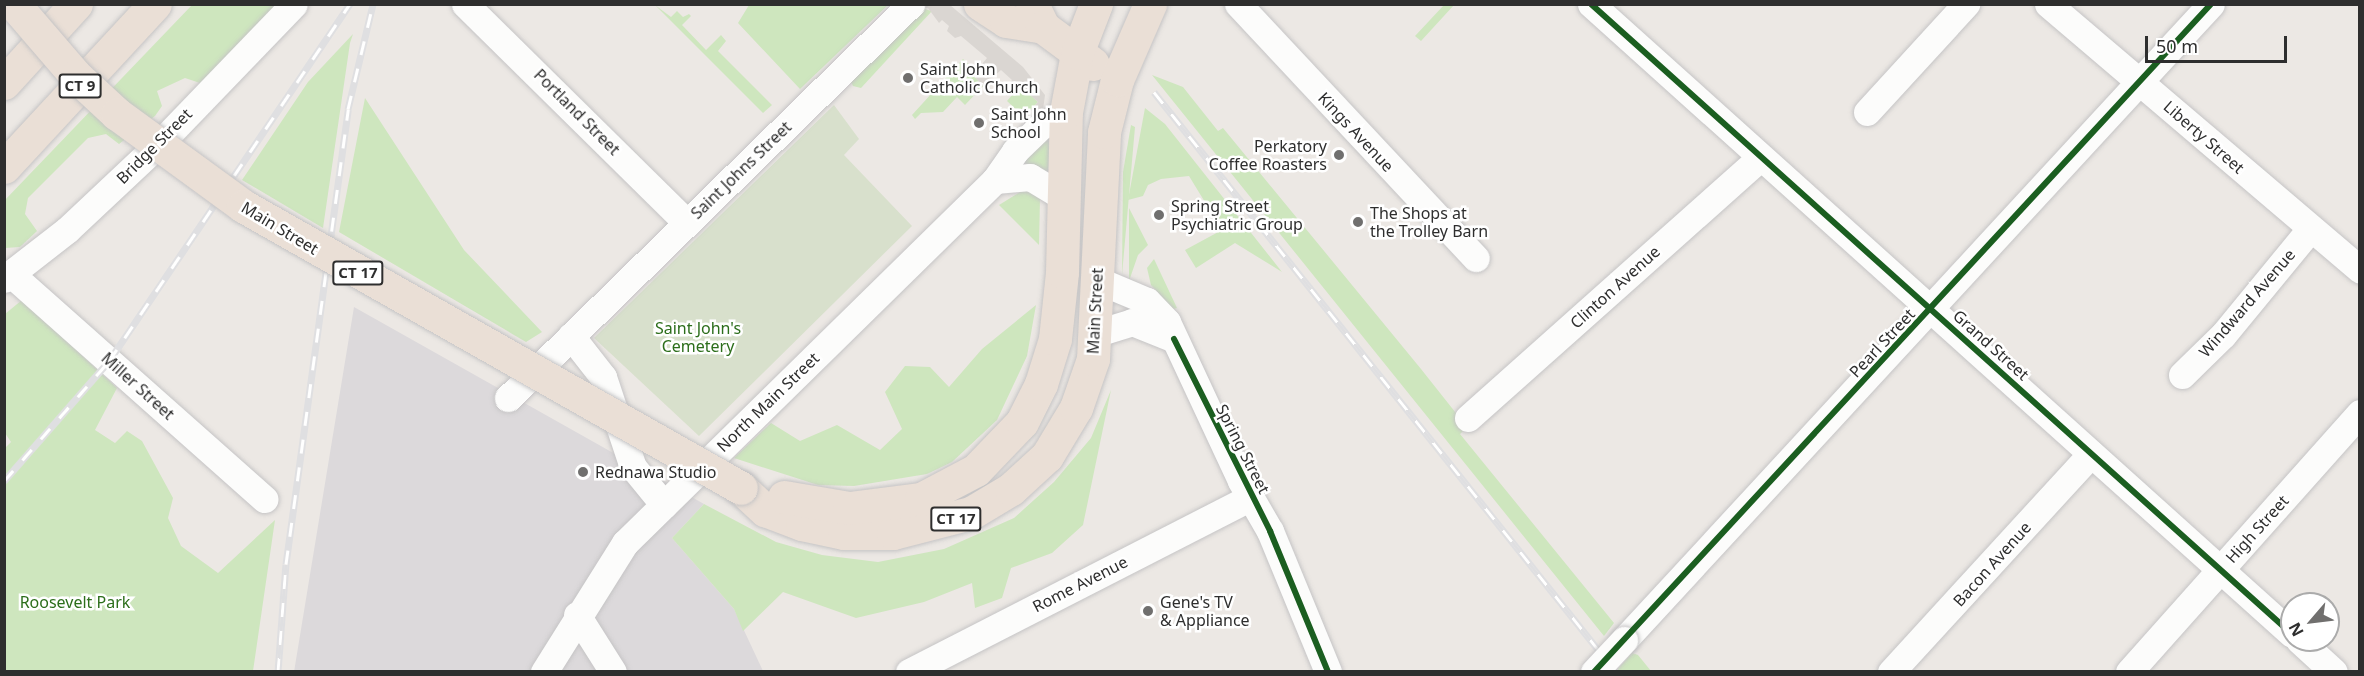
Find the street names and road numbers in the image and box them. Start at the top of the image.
street label: Portland Street [530,65,624,159]
road number: CT 9 [58,74,103,98]
street label: Kings Avenue [1314,88,1398,176]
street label: Liberty Street [2160,97,2248,177]
street label: Bridge Street [112,104,196,188]
street label: Saint Johns Street [687,117,795,223]
street label: Main Street [238,198,322,258]
street label: Clinton Avenue [1566,242,1664,332]
street label: Windward Avenue [2195,245,2299,361]
road number: CT 17 [331,261,385,285]
street label: Main Street [1083,267,1107,355]
street label: Pearl Street [1845,305,1919,381]
street label: Grand Street [1949,306,2033,384]
street label: Miller Street [98,348,178,424]
street label: North Main Street [713,348,823,456]
street label: Spring Street [1212,401,1274,497]
street label: High Street [2222,491,2292,567]
road number: CT 17 [929,507,983,531]
street label: Bacon Avenue [1949,518,2035,610]
street label: Rome Avenue [1029,552,1131,616]

